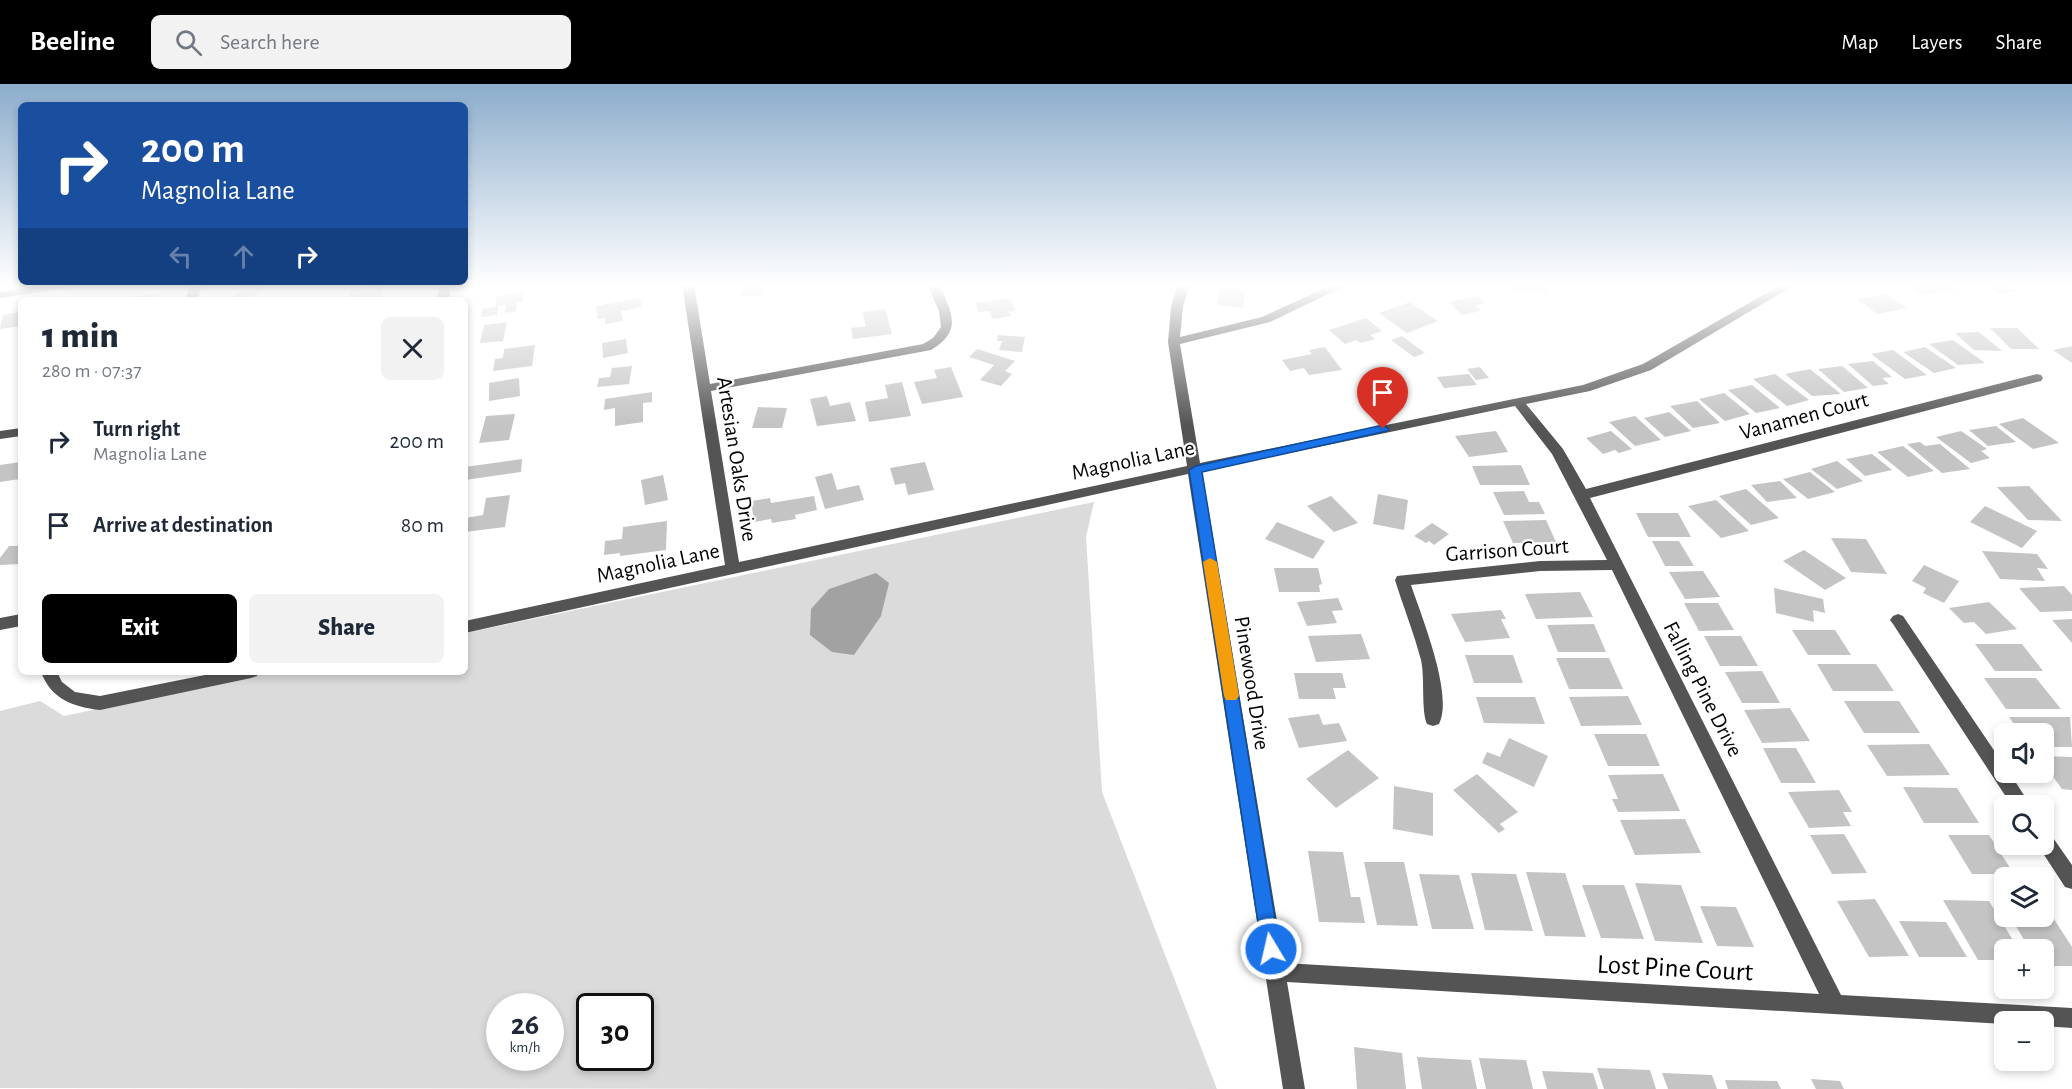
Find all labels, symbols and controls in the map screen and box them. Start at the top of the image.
search box [151,15,571,69]
icon: search [172,26,205,59]
text: Beeline [30,28,115,56]
text: Search here [220,31,320,53]
text: Map [1842,32,1878,53]
text: Layers [1911,32,1962,53]
text: Share [1995,32,2042,53]
icon: right [42,126,120,204]
text: 200 m [141,128,245,170]
text: Magnolia Lane [141,177,295,204]
icon: left [164,240,197,273]
icon: ahead [227,240,260,273]
icon: right [290,240,323,273]
button: close [381,317,444,380]
text: 1 min [42,318,119,354]
text: 280 m · 07:37 [42,361,142,381]
pin [1357,367,1408,429]
street label: Artesian Oaks Drive [713,375,761,543]
icon: arrive [1366,376,1399,409]
street label: Vanamen Court [1737,388,1871,444]
text: Turn right [93,418,180,440]
icon: right [42,425,75,458]
text: 200 m [390,430,444,452]
street label: Magnolia Lane [1069,436,1197,484]
text: Magnolia Lane [93,444,207,464]
icon: arrive [42,509,75,542]
text: Arrive at destination [93,514,273,536]
text: 80 m [401,514,444,536]
street label: Garrison Court [1445,535,1569,565]
street label: Magnolia Lane [594,539,722,587]
button: Exit [42,594,237,663]
button: Share [249,594,444,663]
street label: Pinewood Drive [1231,615,1273,751]
street label: Falling Pine Drive [1659,618,1747,760]
map controls [1994,723,2054,1071]
button: sound [1994,723,2054,783]
button: search [1994,795,2054,855]
button: layers [1994,867,2054,927]
position arrow [1239,917,1303,981]
button: + [1994,939,2054,999]
street label: Lost Pine Court [1596,950,1754,986]
speed limit sign: 30 [576,993,654,1071]
text: 26 [511,1010,539,1040]
button: − [1994,1011,2054,1071]
text: km/h [510,1040,540,1055]

